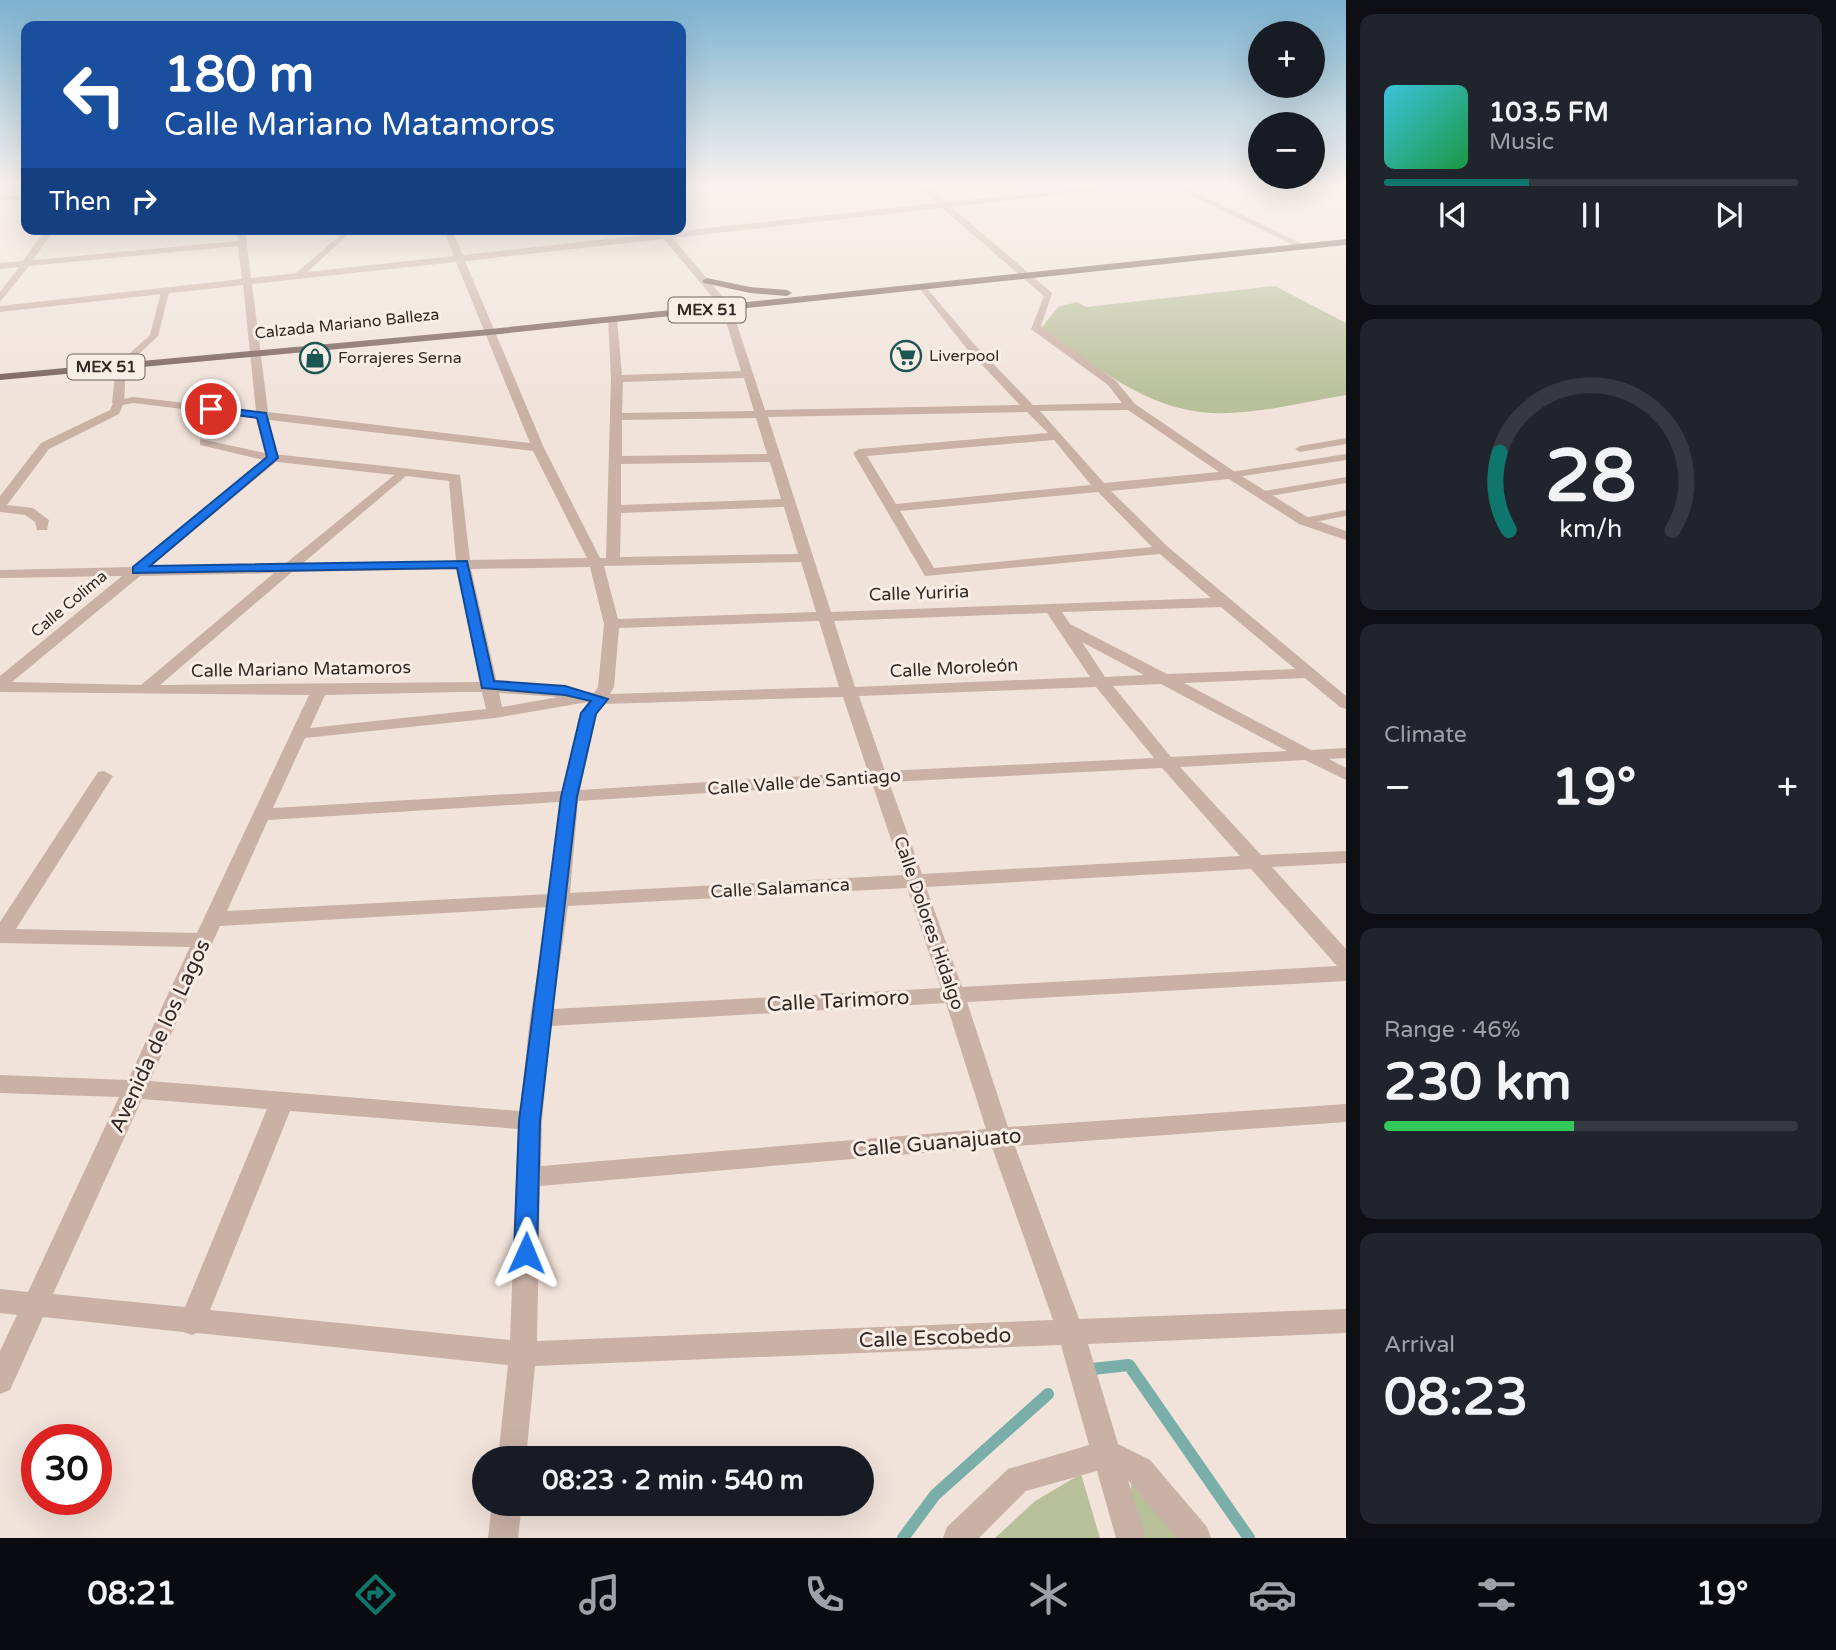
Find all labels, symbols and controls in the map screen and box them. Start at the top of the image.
map controls [1248,21,1325,189]
button: + [1248,21,1325,98]
text: 180 m [164,46,314,105]
icon: left [49,49,140,140]
text: 103.5 FM [1489,97,1609,128]
text: Calle Mariano Matamoros [164,106,555,144]
button: − [1248,112,1325,189]
text: Music [1489,128,1554,156]
icon: right [125,182,163,220]
text: Then [49,186,111,217]
icon: previous [1434,196,1472,234]
icon: pause [1572,196,1610,234]
icon: next [1710,196,1748,234]
road number: MEX 51 [668,298,746,322]
street label: Calzada Mariano Balleza [254,304,440,344]
supermarket icon: Liverpool [889,339,923,373]
shop icon: Forrajeres Serna [298,341,332,375]
place label: Liverpool [929,346,999,366]
place label: Forrajeres Serna [338,348,462,368]
road number: MEX 51 [68,354,144,380]
pin [181,379,241,439]
icon: arrive [192,390,230,428]
text: 28 [1545,434,1637,522]
text: km/h [1560,514,1622,544]
street label: Calle Colima [27,566,111,642]
street label: Calle Yuriria [868,580,970,606]
street label: Calle Moroleón [889,654,1019,682]
street label: Calle Mariano Matamoros [191,656,411,682]
text: Climate [1384,721,1467,749]
text: 19° [1551,756,1636,819]
street label: Calle Valle de Santiago [707,764,902,800]
text: − [1384,765,1411,811]
text: + [1777,765,1798,811]
street label: Calle Dolores Hidalgo [889,833,969,1013]
street label: Calle Salamanca [710,873,850,903]
street label: Avenida de los Lagos [104,935,216,1137]
street label: Calle Tarimoro [766,985,910,1017]
text: Range · 46% [1384,1016,1520,1044]
text: 230 km [1384,1051,1572,1114]
street label: Calle Guanajuato [851,1123,1023,1163]
position arrow [489,1216,563,1290]
street label: Calle Escobedo [858,1323,1012,1353]
text: Arrival [1384,1331,1455,1359]
text: 08:23 [1384,1366,1528,1429]
speed limit sign: 30 [21,1424,112,1515]
text: 08:23 · 2 min · 540 m [542,1465,804,1496]
icon: directions [351,1570,400,1619]
icon: music [575,1570,624,1619]
icon: phone [800,1570,849,1619]
icon: climate [1024,1570,1073,1619]
icon: car [1248,1570,1297,1619]
icon: filters [1472,1570,1521,1619]
text: 08:21 [88,1575,176,1613]
text: 19° [1696,1575,1748,1613]

